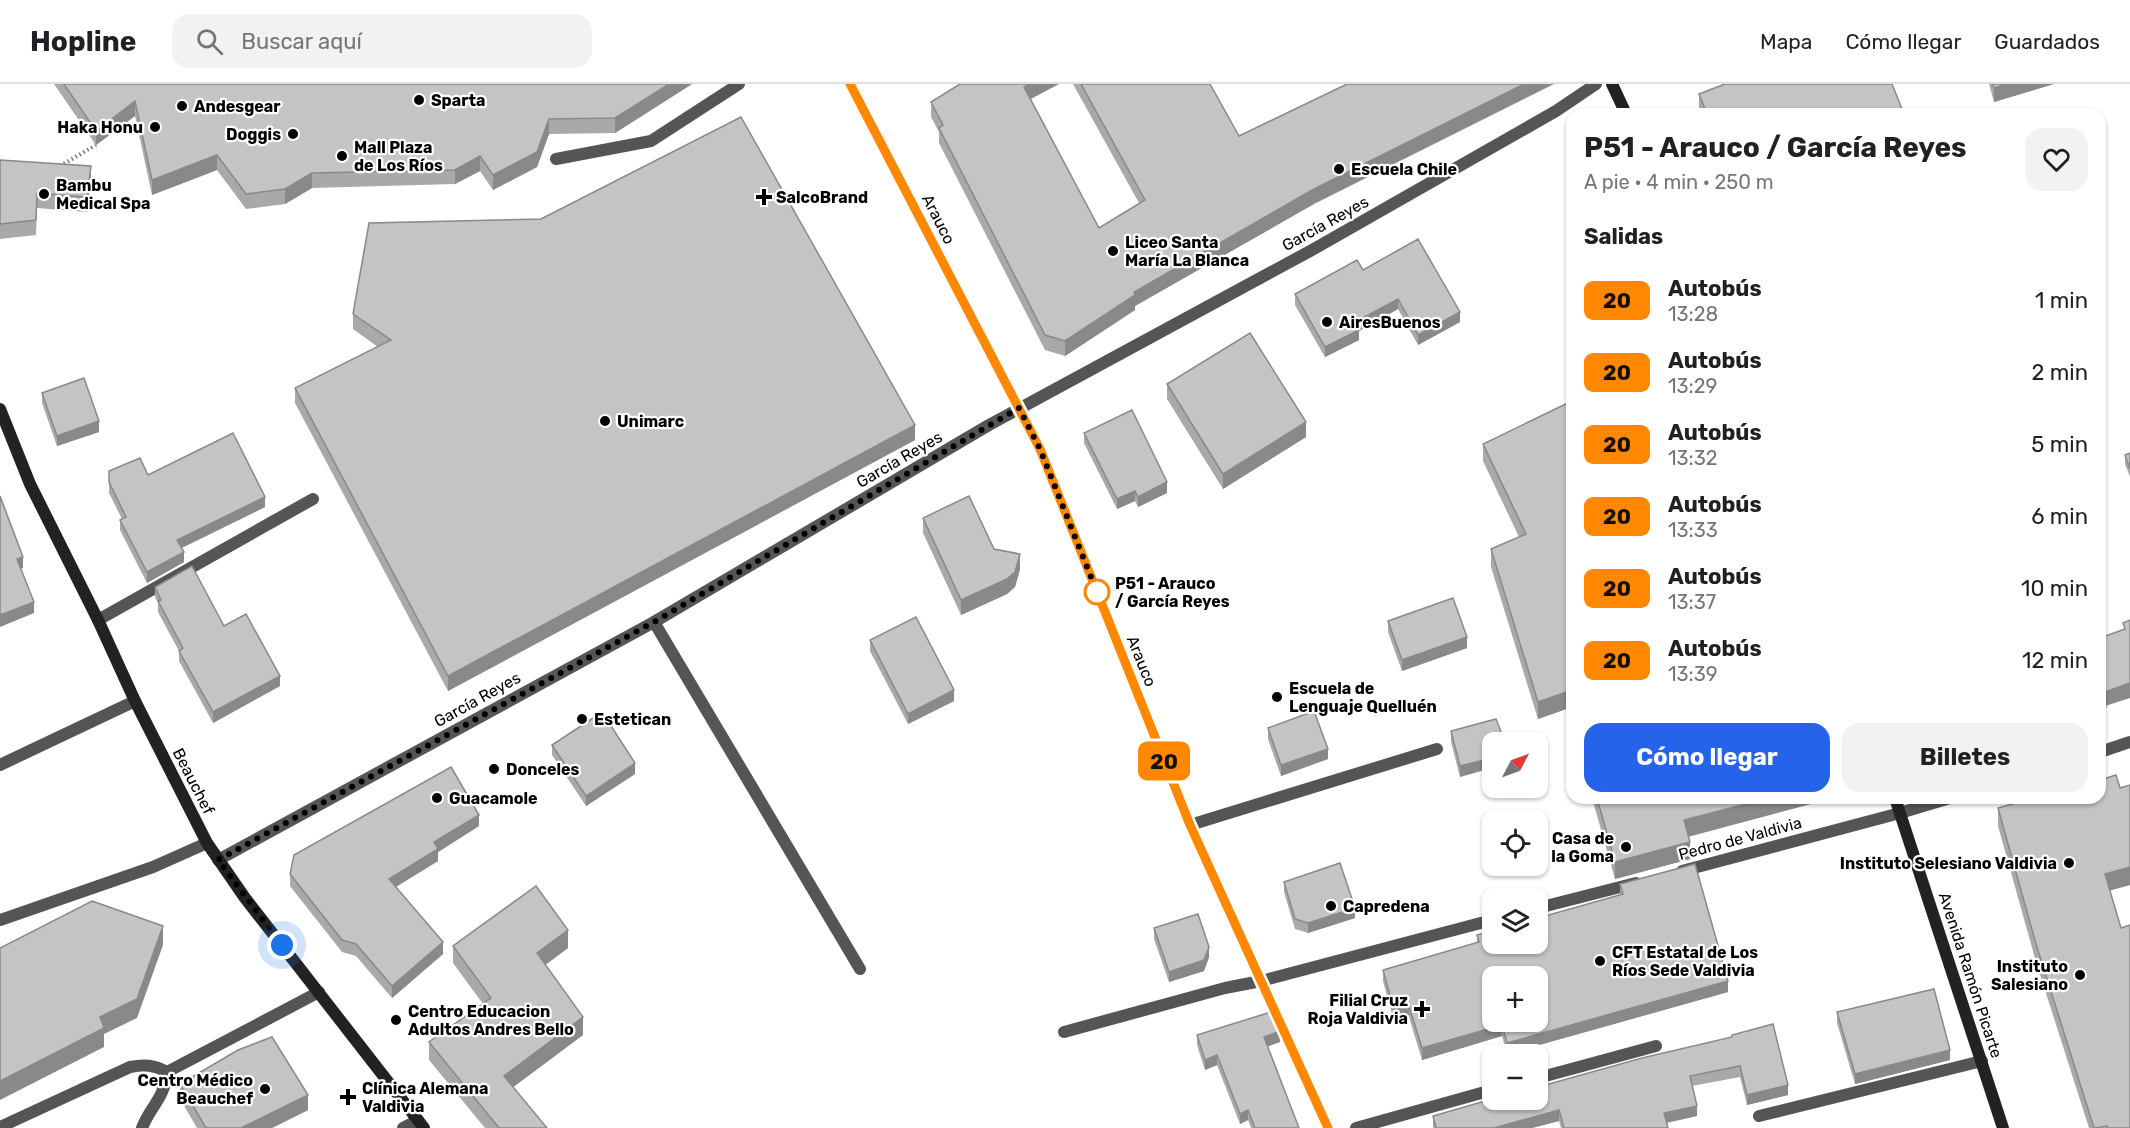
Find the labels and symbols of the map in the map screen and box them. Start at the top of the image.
place label: Sparta [431,91,485,110]
marker: Sparta [412,93,426,107]
place label: Andesgear [194,97,281,116]
marker: Andesgear [175,99,189,113]
place label: Haka Honu [57,118,143,137]
marker: Haka Honu [148,120,162,134]
place label: Doggis [226,125,281,144]
marker: Doggis [286,127,300,141]
place label: Mall Plaza de Los Ríos [354,138,443,175]
marker: Mall Plaza de Los Ríos [335,149,349,163]
place label: Escuela Chile [1351,160,1457,179]
marker: Escuela Chile [1332,162,1346,176]
place label: Bambu Medical Spa [56,176,150,213]
marker: Bambu Medical Spa [37,187,51,201]
place label: SalcoBrand [776,188,868,207]
marker: SalcoBrand [757,190,771,204]
street label: Arauco [918,191,959,247]
street label: García Reyes [1279,192,1372,255]
place label: Liceo Santa María La Blanca [1125,233,1249,270]
marker: Liceo Santa María La Blanca [1106,244,1120,258]
place label: AiresBuenos [1339,313,1441,332]
marker: AiresBuenos [1320,315,1334,329]
place label: Unimarc [617,412,684,431]
marker: Unimarc [598,414,612,428]
street label: García Reyes [853,427,945,492]
place label: P51 - Arauco / García Reyes [1115,574,1230,611]
marker: P51 - Arauco / García Reyes [1084,579,1110,605]
street label: Arauco [1123,633,1160,689]
street label: García Reyes [431,668,524,731]
place label: Escuela de Lenguaje Quelluén [1289,679,1437,716]
marker: Escuela de Lenguaje Quelluén [1270,690,1284,704]
place label: Estetican [594,710,671,729]
marker: Estetican [575,712,589,726]
north arrow [1482,732,1548,798]
line badge: 20 [1137,742,1191,780]
street label: Beauchef [169,745,219,818]
place label: Donceles [506,760,580,779]
marker: Donceles [487,762,501,776]
place label: Guacamole [449,789,538,808]
marker: Guacamole [430,791,444,805]
street label: Pedro de Valdivia [1676,813,1804,864]
place label: Casa de la Goma [1551,829,1614,866]
marker: Casa de la Goma [1619,840,1633,854]
place label: Instituto Selesiano Valdivia [1840,854,2057,873]
marker: Instituto Selesiano Valdivia [2062,856,2076,870]
street label: Avenida Ramón Picarte [1935,890,2006,1060]
place label: Capredena [1343,897,1430,916]
marker: Capredena [1324,899,1338,913]
your location [267,930,297,960]
place label: CFT Estatal de Los Ríos Sede Valdivia [1612,943,1758,980]
marker: CFT Estatal de Los Ríos Sede Valdivia [1593,954,1607,968]
place label: Instituto Salesiano [1991,957,2068,994]
marker: Instituto Salesiano [2073,968,2087,982]
place label: Filial Cruz Roja Valdivia [1308,991,1408,1028]
marker: Filial Cruz Roja Valdivia [1413,1000,1431,1018]
place label: Centro Educacion Adultos Andres Bello [408,1002,574,1039]
marker: Centro Educacion Adultos Andres Bello [389,1013,403,1027]
place label: Centro Médico Beauchef [138,1071,254,1108]
place label: Clínica Alemana Valdivia [362,1079,489,1116]
marker: Centro Médico Beauchef [258,1082,272,1096]
marker: Clínica Alemana Valdivia [339,1088,357,1106]

